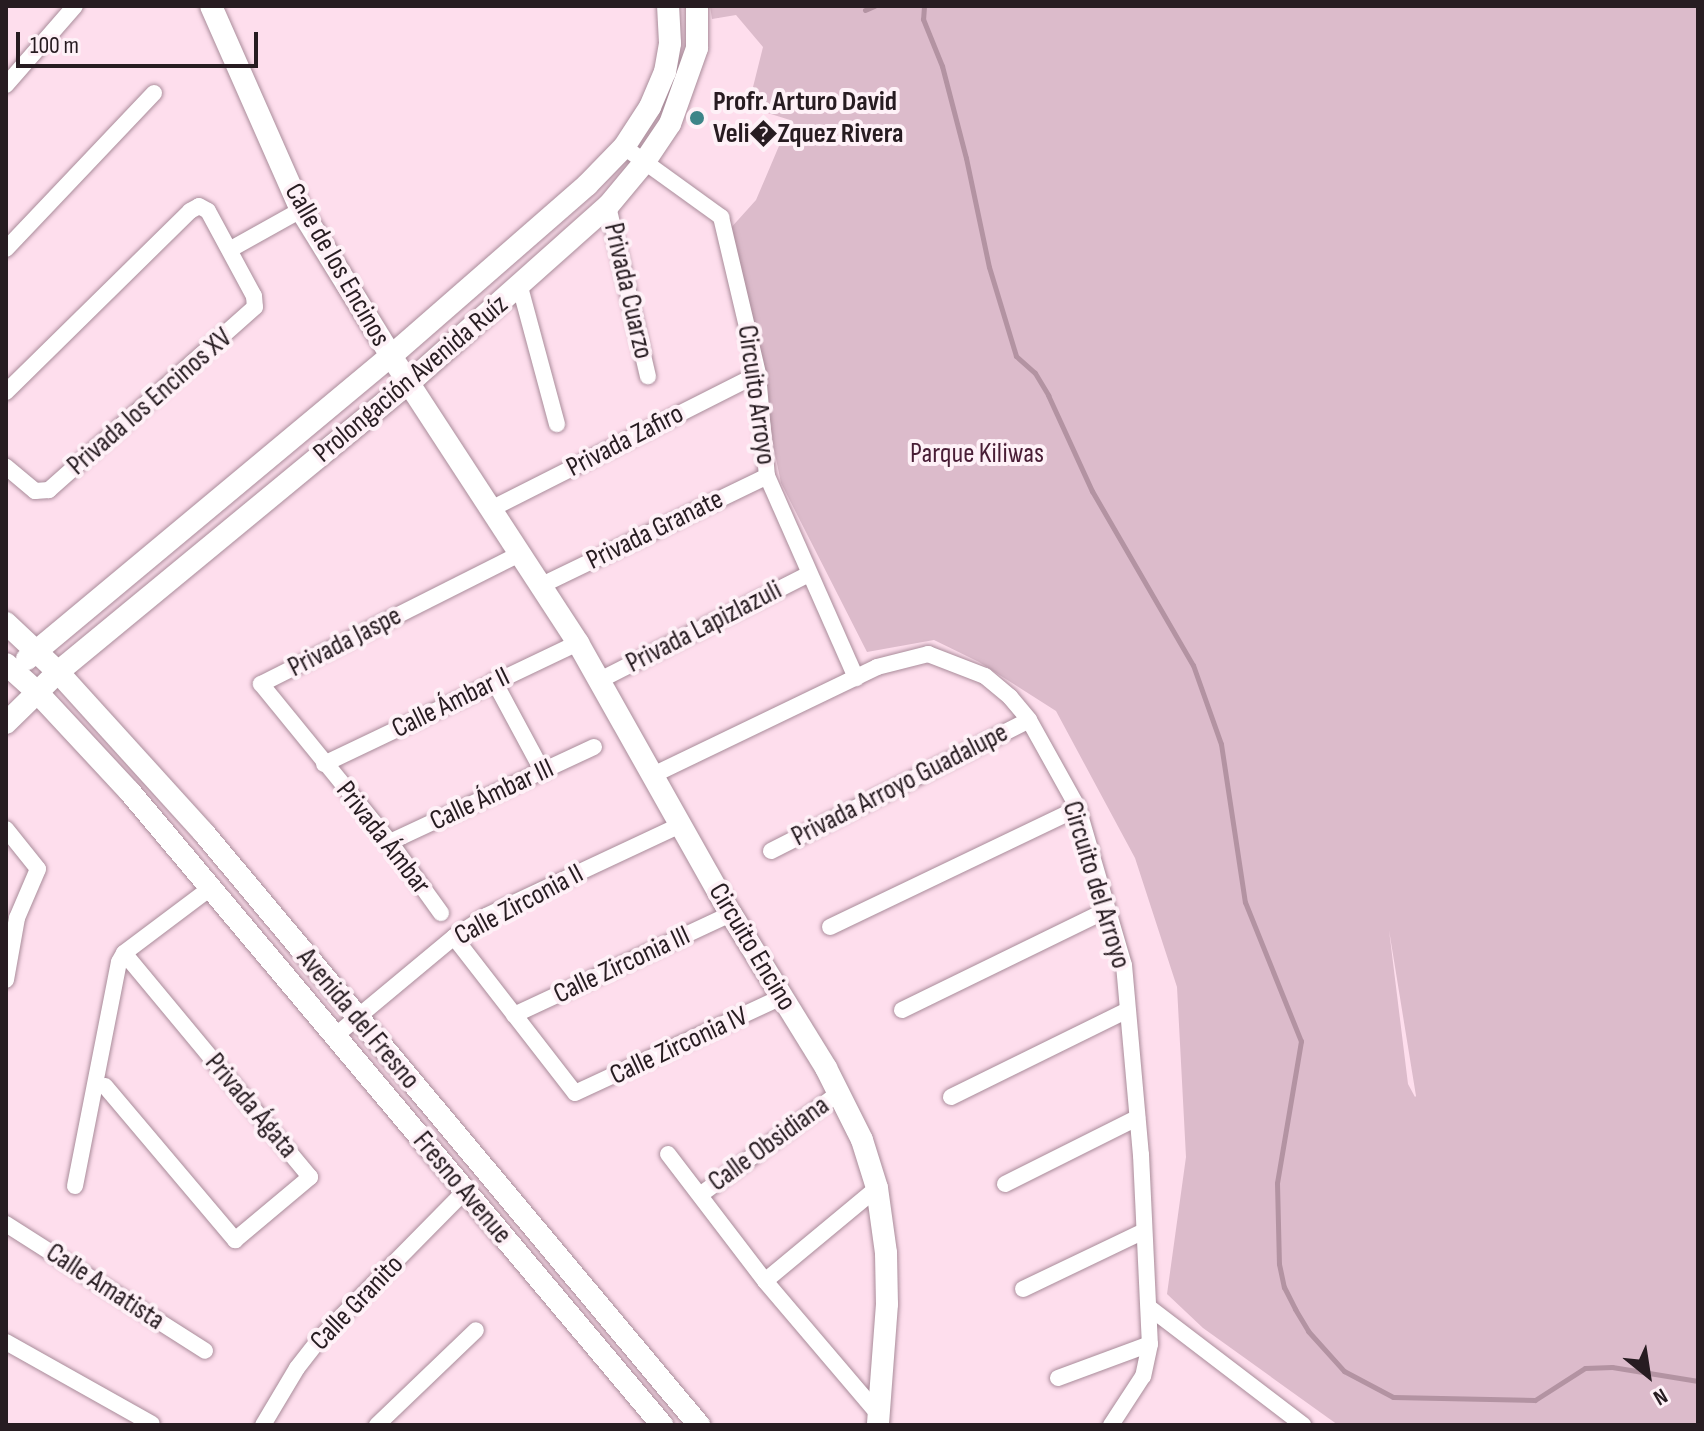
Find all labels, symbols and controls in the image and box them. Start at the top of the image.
scale bar [20,16,262,66]
text: 100 m [30,31,79,60]
place label: Profr. Arturo David Veli�Zquez Rivera [713,85,903,151]
marker: Profr. Arturo David Veli�Zquez Rivera [688,109,706,127]
street label: Calle de los Encinos [277,178,397,352]
street label: Privada Cuarzo [596,220,660,362]
street label: Prolongación Avenida Ruíz [307,288,515,470]
street label: Privada los Encinos XV [61,321,239,483]
street label: Circuito Arroyo [730,323,782,467]
street label: Privada Zafiro [561,397,689,485]
park label: Parque Kiliwas [910,437,1044,471]
street label: Privada Granate [581,482,729,578]
street label: Privada Lapizlazuli [621,573,787,681]
street label: Privada Jaspe [283,599,407,685]
street label: Calle Ámbar II [387,660,515,746]
street label: Privada Arroyo Guadalupe [786,716,1014,854]
street label: Calle Ámbar III [425,752,559,838]
street label: Privada Ámbar [328,775,438,901]
street label: Circuito del Arroyo [1055,797,1137,973]
street label: Calle Zirconia II [449,857,589,953]
street label: Circuito Encino [701,877,803,1017]
street label: Calle Zirconia III [549,919,695,1011]
street label: Avenida del Fresno [289,942,427,1096]
street label: Calle Zirconia IV [605,1000,753,1092]
street label: Privada Ágata [198,1047,304,1165]
street label: Calle Obsidiana [702,1089,836,1199]
street label: Fresno Avenue [405,1125,519,1251]
street label: Calle Amatista [40,1236,170,1338]
street label: Calle Granito [303,1248,411,1358]
north arrow [1608,1335,1688,1415]
text: N [1648,1382,1672,1411]

